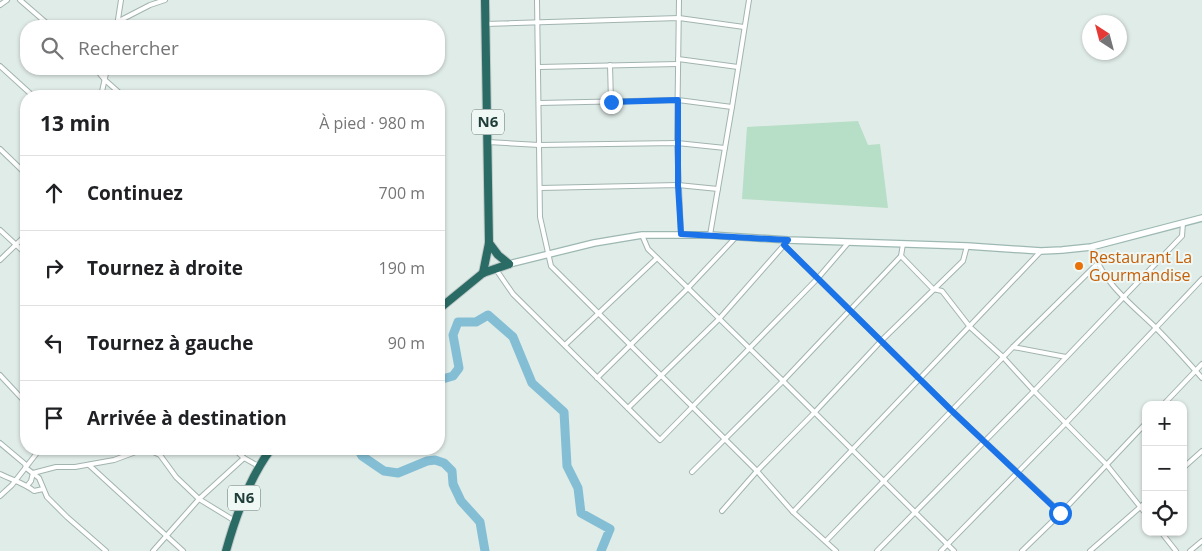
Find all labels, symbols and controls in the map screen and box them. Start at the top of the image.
north arrow [1082,15,1127,60]
search box [20,20,445,75]
icon: search [38,34,66,62]
text: Rechercher [78,35,179,61]
route end [600,91,623,114]
text: 13 min [40,109,110,137]
road number: N6 [472,110,504,134]
text: À pied · 980 m [319,112,425,134]
icon: ahead [40,179,68,207]
text: Continuez [87,180,183,206]
text: 700 m [379,182,425,204]
place label: Restaurant La Gourmandise [1089,246,1192,286]
icon: right [40,254,68,282]
text: Tournez à droite [87,255,243,281]
text: 190 m [379,257,425,279]
marker: Restaurant La Gourmandise [1073,260,1085,272]
icon: left [40,329,68,357]
text: Tournez à gauche [87,330,253,356]
text: 90 m [388,332,425,354]
map controls [1142,401,1187,536]
button: + [1142,401,1187,446]
icon: arrive [40,404,68,432]
text: Arrivée à destination [87,405,287,431]
button: − [1142,446,1187,491]
road number: N6 [228,486,260,510]
button: locate [1142,491,1187,536]
route start [1049,502,1072,525]

